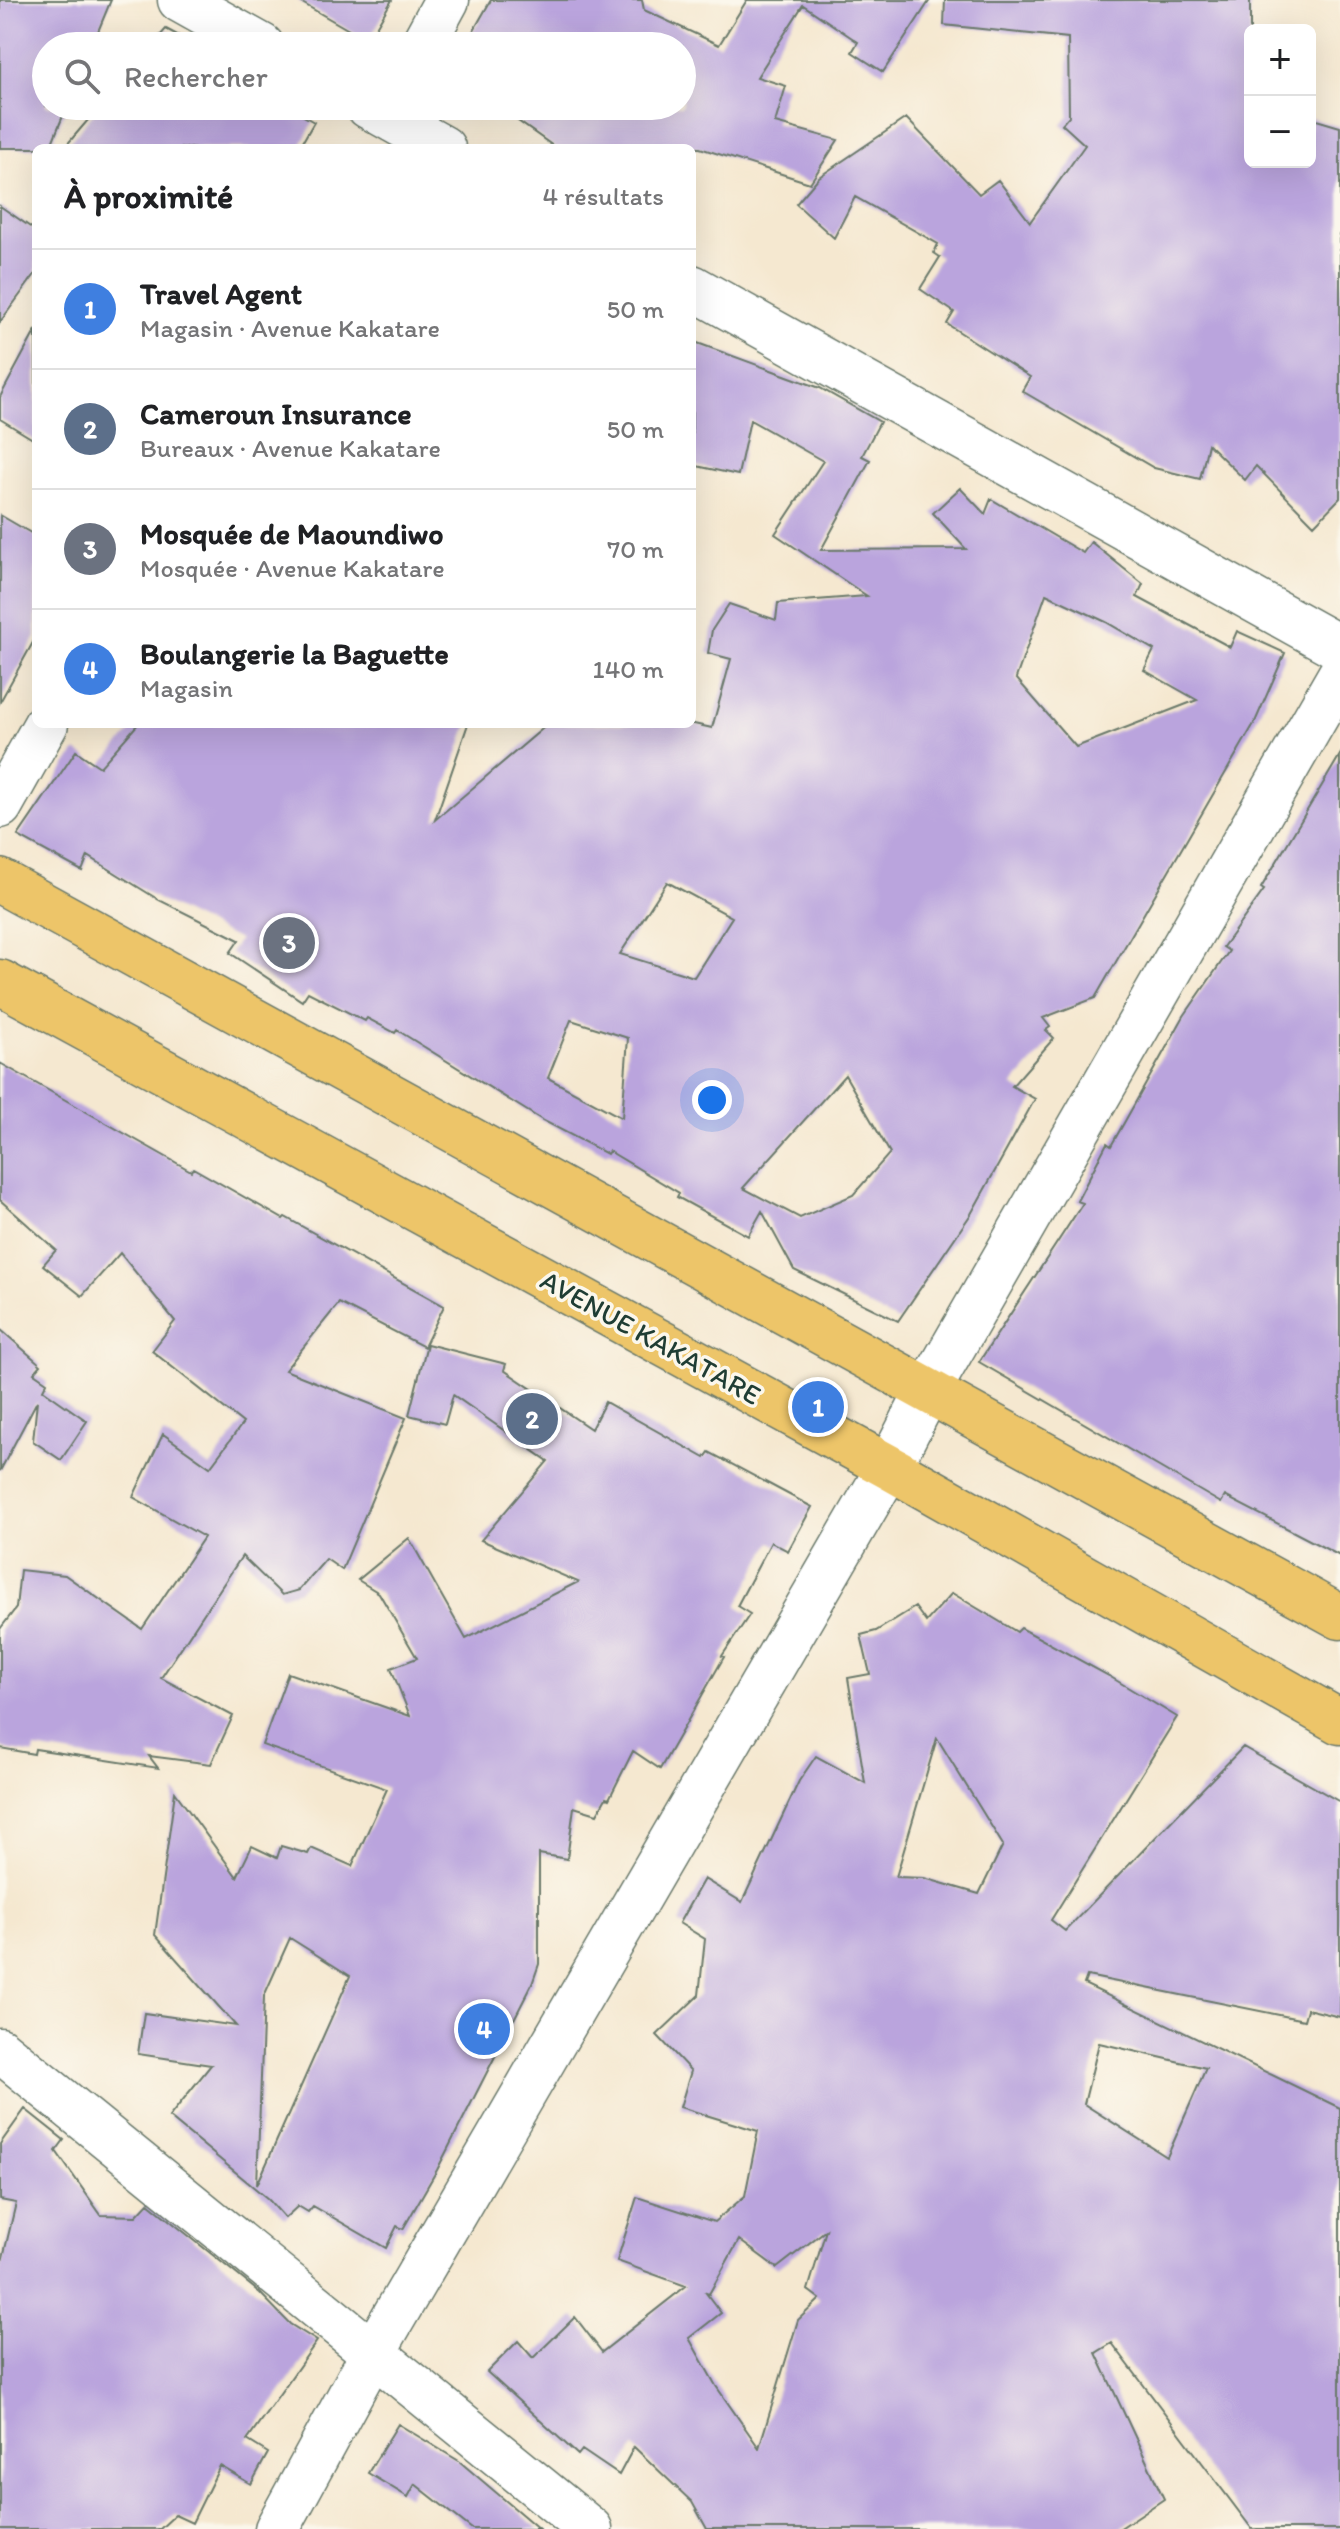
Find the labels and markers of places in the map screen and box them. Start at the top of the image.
pin: 3 [263,913,315,973]
pin: 1 [792,1377,844,1437]
pin: 2 [506,1389,558,1449]
pin: 4 [458,1999,510,2059]

